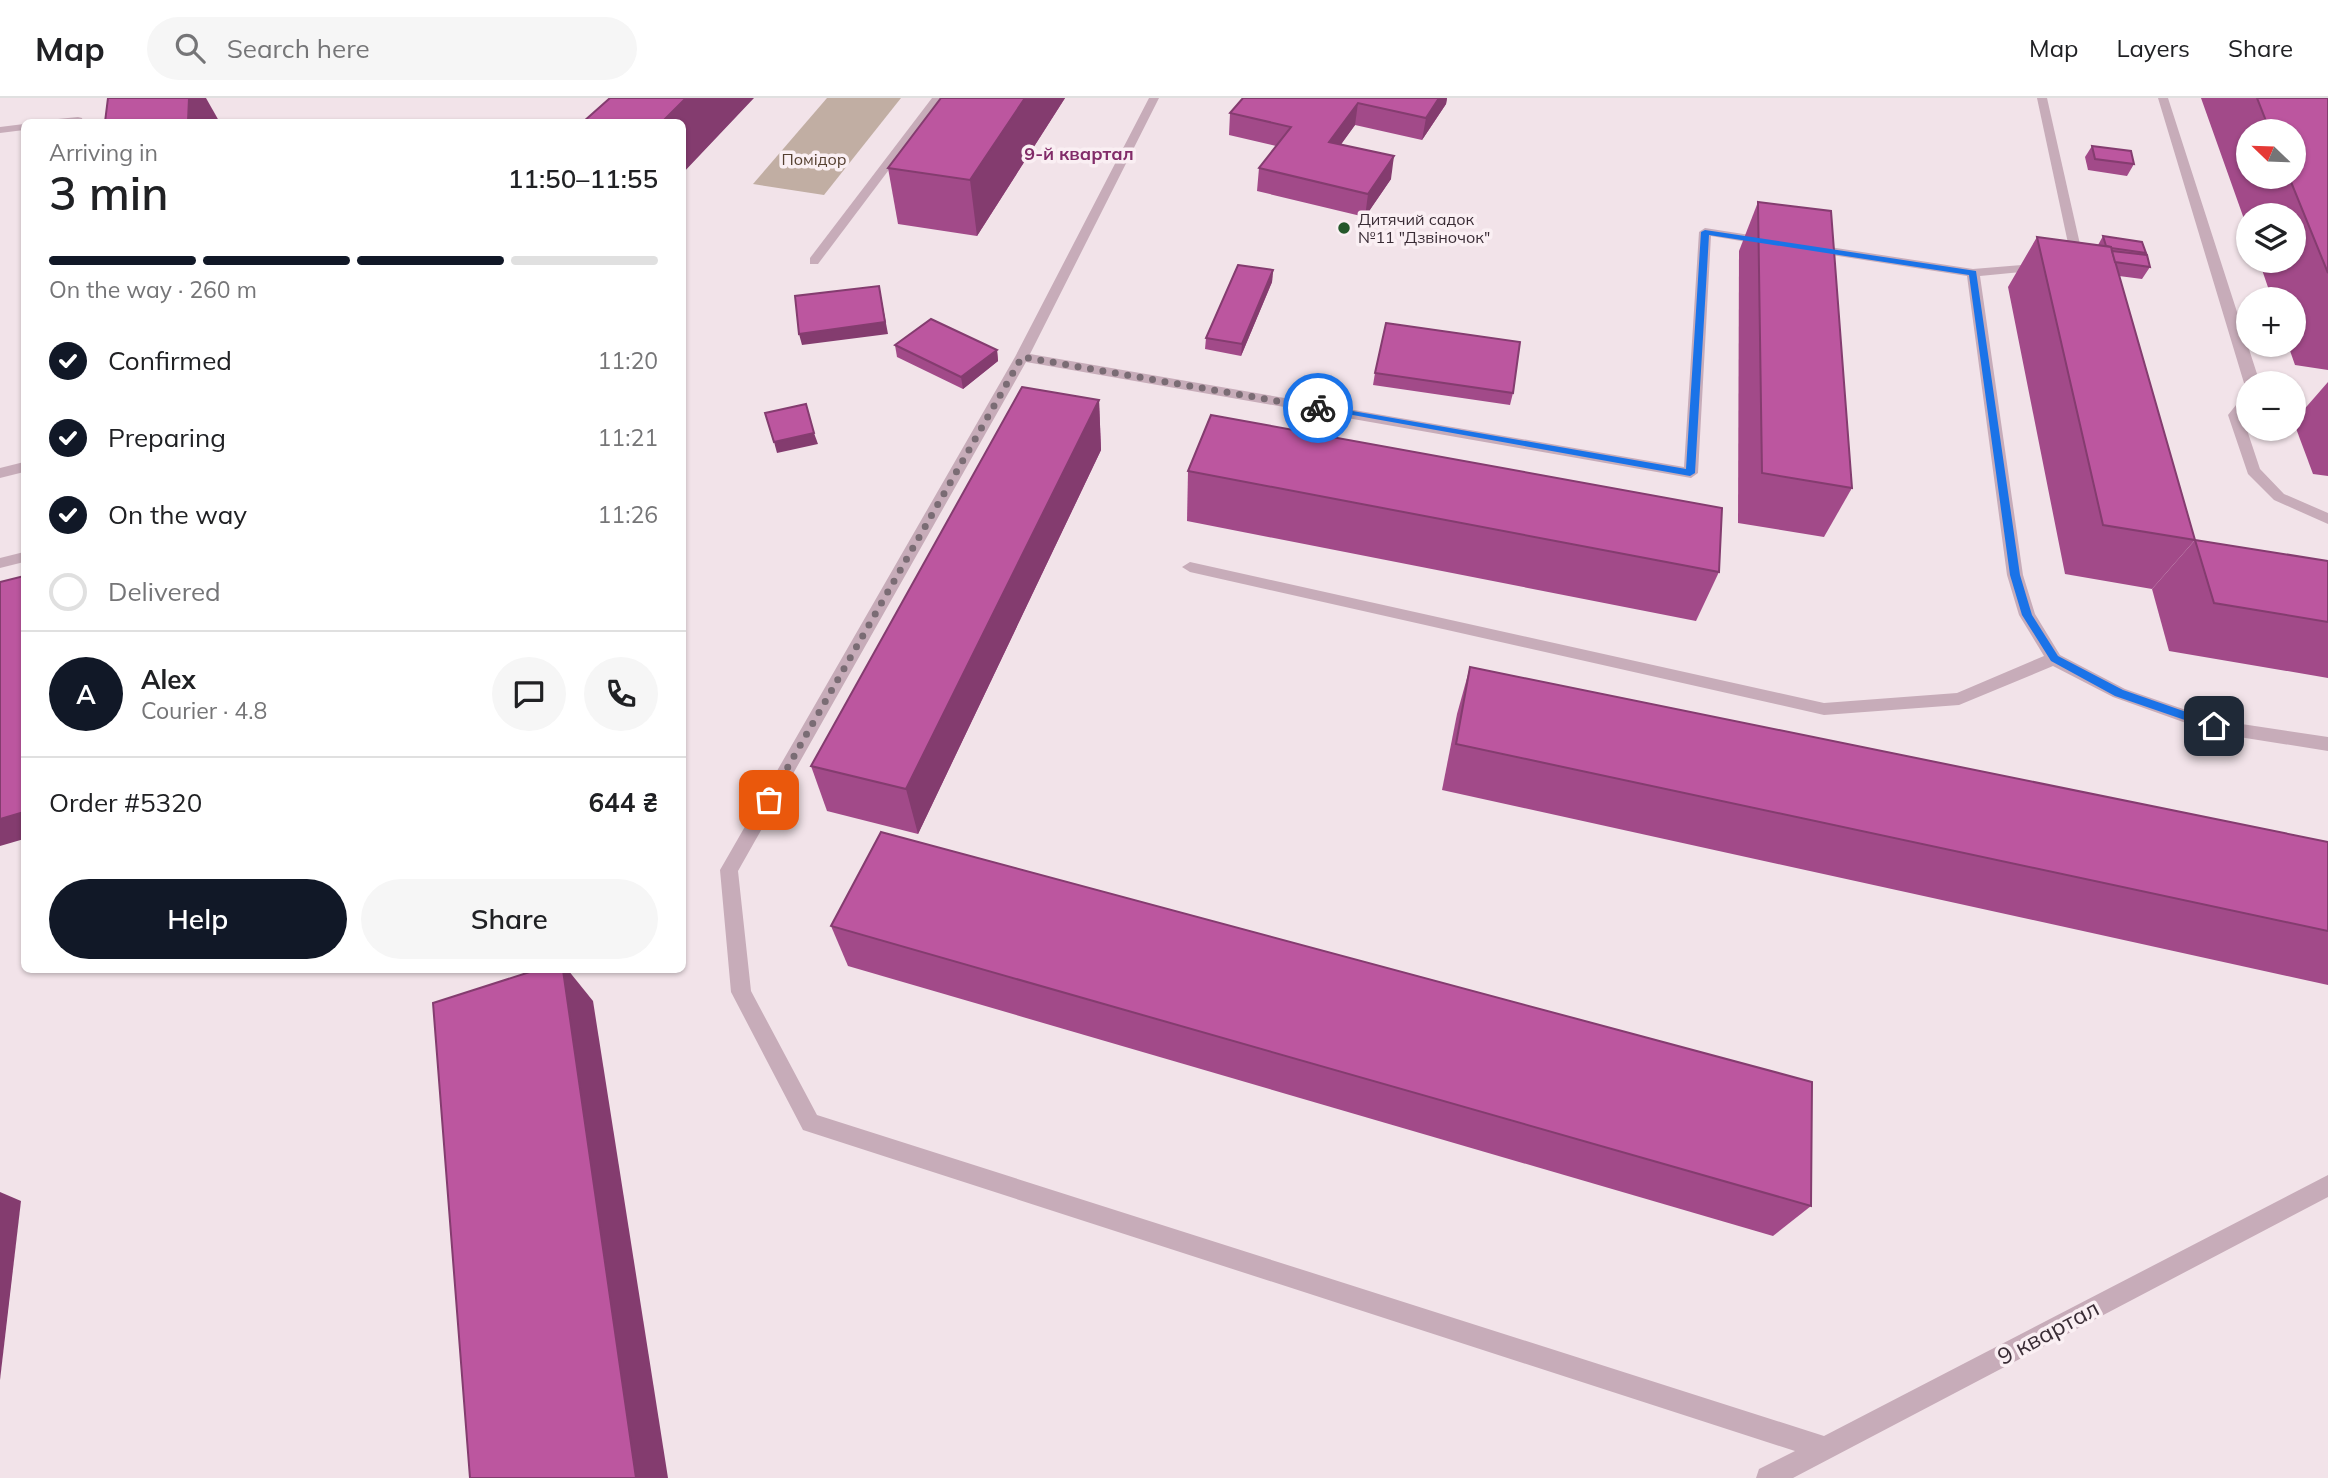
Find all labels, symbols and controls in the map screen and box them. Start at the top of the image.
search box [147,17,637,80]
text: Map [35,28,105,69]
icon: search [171,29,209,67]
text: Search here [227,32,370,65]
text: Map [2029,33,2078,63]
text: Layers [2116,33,2190,63]
text: Share [2228,33,2293,63]
north arrow [2236,119,2306,189]
map controls [2236,119,2306,441]
text: Arriving in [49,138,158,167]
district label: 9-й квартал [1024,142,1134,165]
park label: Помідор [781,149,847,169]
text: 11:50–11:55 [508,162,658,195]
text: 3 min [49,164,168,222]
button: layers [2236,203,2306,273]
place label: Дитячий садок №11 "Дзвіночок" [1358,209,1490,247]
marker: Дитячий садок №11 "Дзвіночок" [1336,220,1352,236]
text: On the way · 260 m [49,275,257,304]
button: + [2236,287,2306,357]
icon: check [49,342,87,380]
text: Confirmed [108,344,232,377]
text: 11:20 [598,346,658,375]
button: − [2236,371,2306,441]
courier [1283,373,1353,443]
icon: bike [1299,389,1337,427]
icon: check [49,419,87,457]
text: Preparing [108,421,226,454]
text: 11:21 [598,423,658,452]
icon: check [49,496,87,534]
text: On the way [108,498,247,531]
text: 11:26 [598,500,658,529]
text: Delivered [108,575,221,608]
button: chat [492,657,566,731]
button: phone [584,657,658,731]
text: Alex [141,663,196,696]
text: A [76,678,96,711]
text: Courier · 4.8 [141,696,267,725]
pin [2184,696,2244,756]
icon: home [2195,707,2233,745]
pin [739,770,799,830]
icon: bag [750,781,788,819]
text: Order #5320 [49,786,202,819]
text: 644 ₴ [588,786,658,819]
button: Help [49,879,347,959]
button: Share [361,879,658,959]
street label: 9 квартал [1992,1293,2104,1371]

